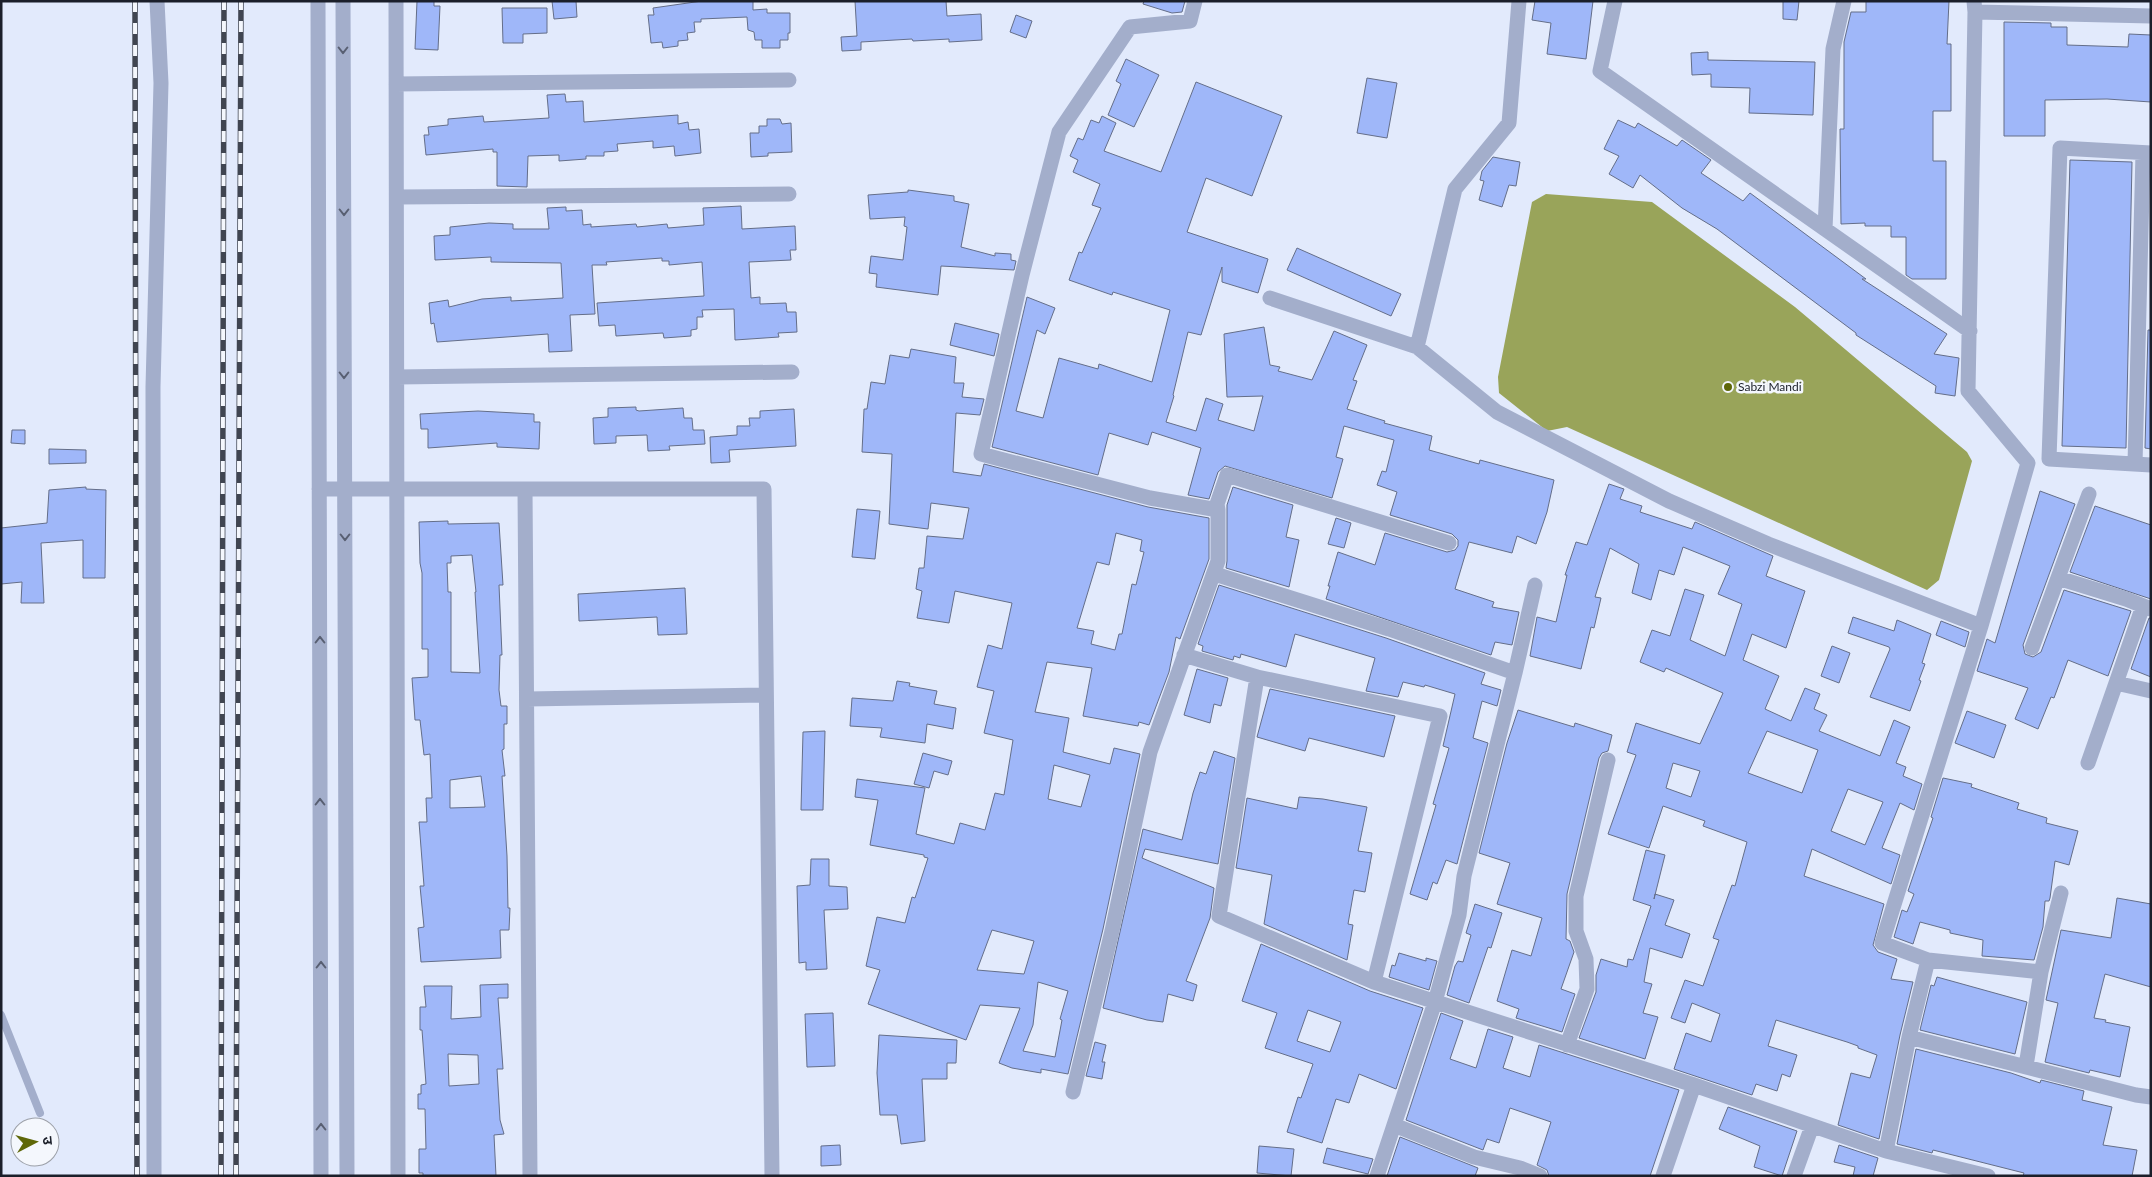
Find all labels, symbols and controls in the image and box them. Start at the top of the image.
one-way arrow [338,46,348,54]
one-way arrow [339,209,349,217]
one-way arrow [339,372,349,379]
place label: Sabzi Mandi [1738,379,1802,394]
marker: Sabzi Mandi [1722,381,1734,393]
one-way arrow [340,534,350,542]
one-way arrow [315,635,325,643]
one-way arrow [315,798,325,806]
one-way arrow [316,960,326,968]
north arrow [10,1117,60,1167]
one-way arrow [316,1123,326,1130]
text: उ [40,1136,57,1146]

